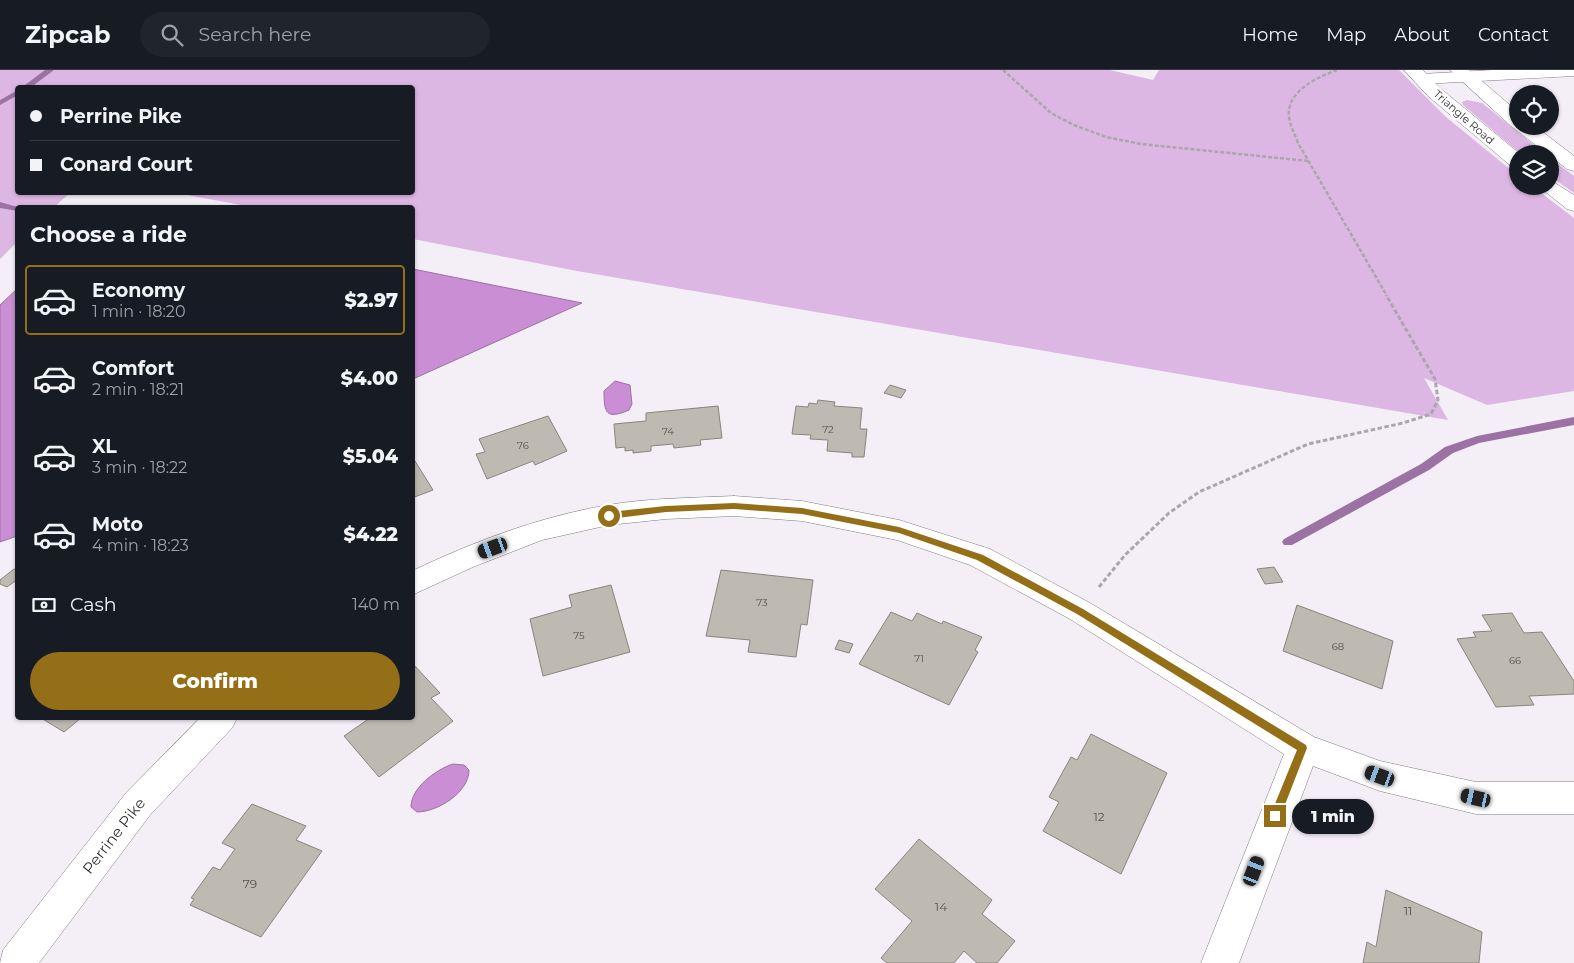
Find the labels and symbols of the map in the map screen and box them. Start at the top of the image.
street label: Triangle Road [1431,87,1497,147]
house number: 72 [822,423,834,436]
house number: 74 [662,425,674,438]
house number: 76 [517,439,529,452]
route start [598,505,620,527]
car [476,536,509,560]
house number: 73 [756,596,768,609]
house number: 75 [573,629,585,642]
house number: 68 [1332,640,1344,653]
house number: 71 [914,652,924,665]
house number: 66 [1509,654,1521,667]
car [1363,764,1396,788]
car [1459,787,1492,809]
street label: Perrine Pike [78,794,149,877]
callout: 1 min [1292,798,1375,834]
route end [1264,805,1286,827]
house number: 12 [1093,809,1105,824]
car [1241,854,1266,888]
house number: 79 [243,876,257,891]
house number: 14 [935,899,947,914]
house number: 11 [1404,903,1412,918]

